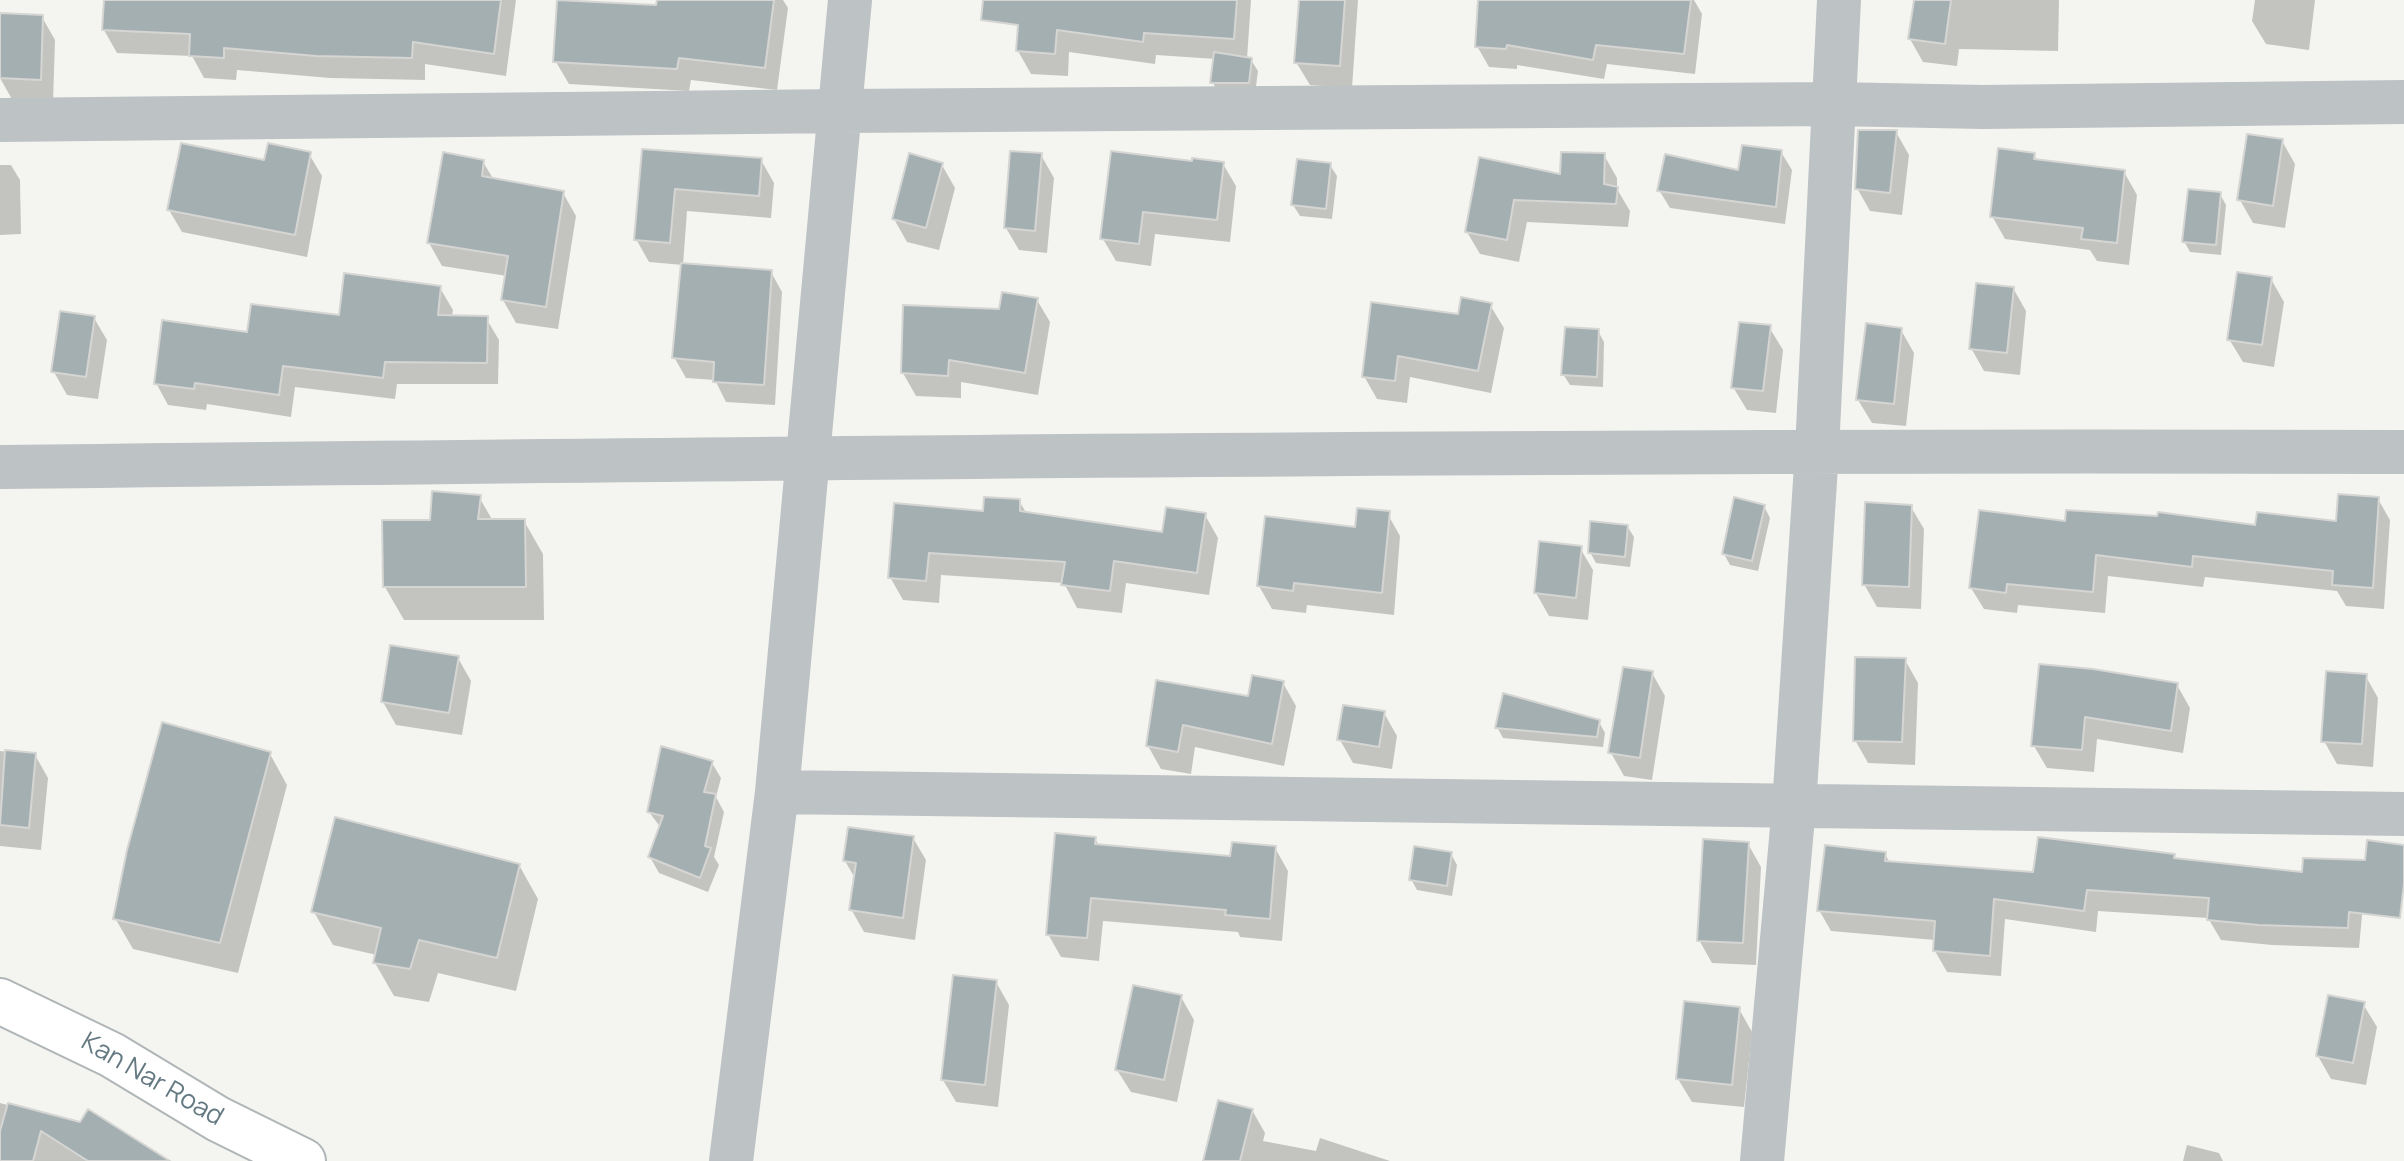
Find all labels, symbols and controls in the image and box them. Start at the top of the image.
street label: Kan Nar Road [75,1027,229,1133]

